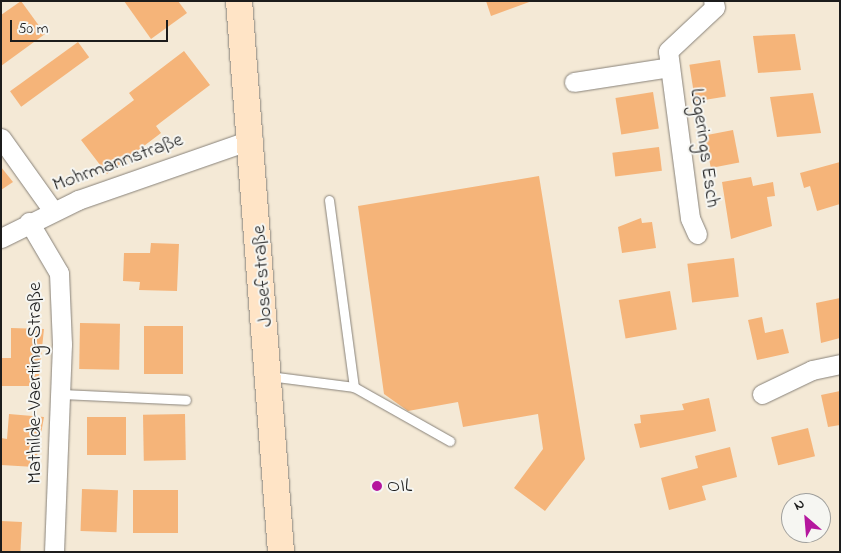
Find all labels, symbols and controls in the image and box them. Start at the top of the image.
scale bar [12,10,170,42]
text: 50 m [18,18,48,40]
street label: Lögerings Esch [684,87,724,209]
street label: Mohrmannstraße [50,128,186,198]
street label: Josefstraße [247,224,279,328]
street label: Mathilde-Vaerting-Straße [23,282,47,484]
place label: OIL [387,474,412,498]
marker: OIL [371,480,383,492]
north arrow [781,493,831,543]
text: N [790,494,808,517]

